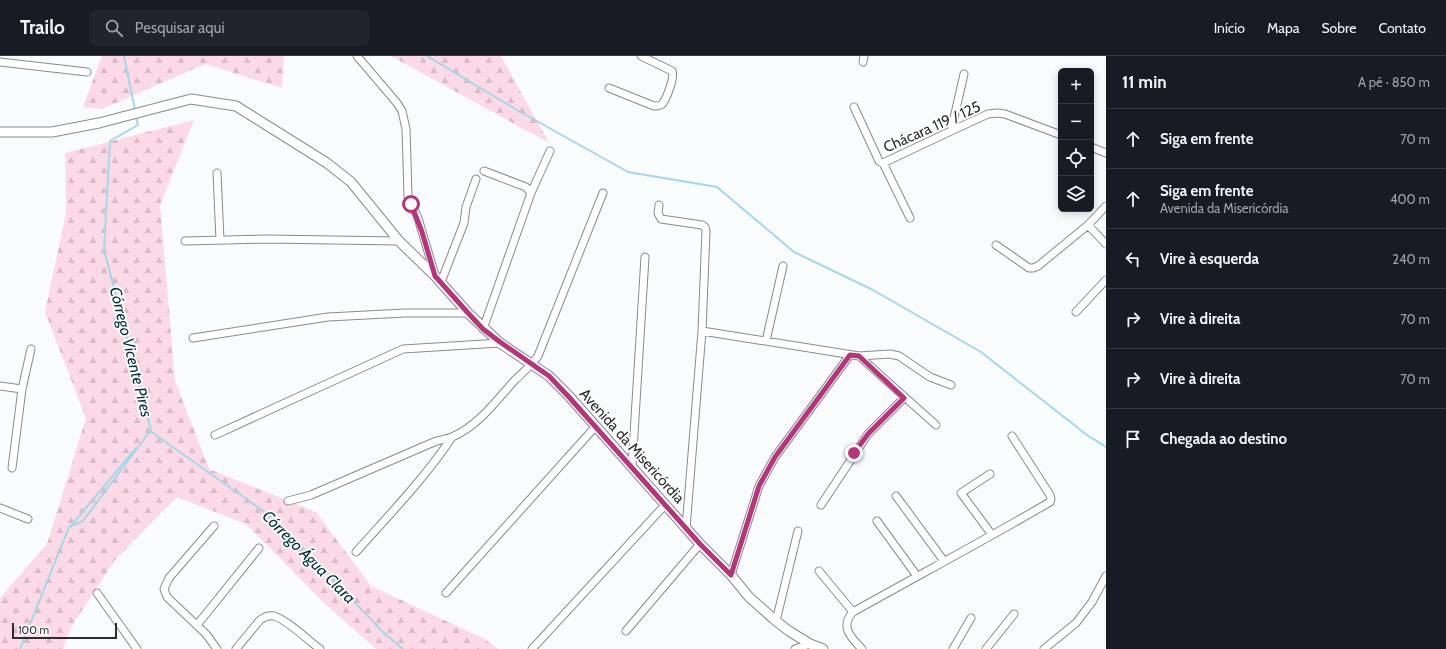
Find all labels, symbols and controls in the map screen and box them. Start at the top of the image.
search box [89,10,369,46]
text: Trailo [20,16,65,39]
icon: search [103,17,125,39]
text: Pesquisar aqui [135,19,225,37]
text: Início [1214,19,1245,37]
text: Mapa [1267,19,1299,37]
text: Sobre [1321,19,1356,37]
text: Contato [1378,19,1426,37]
map controls [1058,68,1094,212]
button: + [1058,68,1094,104]
text: 11 min [1122,72,1167,92]
text: A pé · 850 m [1358,74,1430,90]
street label: Chácara 119 / 125 [881,98,983,156]
button: − [1058,104,1094,140]
icon: ahead [1122,128,1144,150]
text: Siga em frente [1160,130,1253,148]
text: 70 m [1400,131,1430,147]
button: locate [1058,140,1094,176]
button: layers [1058,176,1094,212]
text: Siga em frente [1160,182,1253,200]
icon: ahead [1122,188,1144,210]
text: 400 m [1390,191,1430,207]
route start [402,195,420,213]
text: Avenida da Misericórdia [1160,200,1288,216]
icon: left [1122,248,1144,270]
text: Vire à esquerda [1160,250,1259,268]
text: 240 m [1392,251,1430,267]
water label: Córrego Vicente Pires [106,285,156,419]
icon: right [1122,308,1144,330]
text: Vire à direita [1160,310,1241,328]
text: 70 m [1400,311,1430,327]
icon: right [1122,368,1144,390]
text: Vire à direita [1160,370,1241,388]
text: 70 m [1400,371,1430,387]
street label: Avenida da Misericórdia [576,385,689,508]
icon: arrive [1122,428,1144,450]
text: Chegada ao destino [1160,430,1287,448]
route end [845,444,863,462]
water label: Córrego Água Clara [258,506,360,608]
scale bar [12,621,117,640]
text: 100 m [18,623,49,637]

